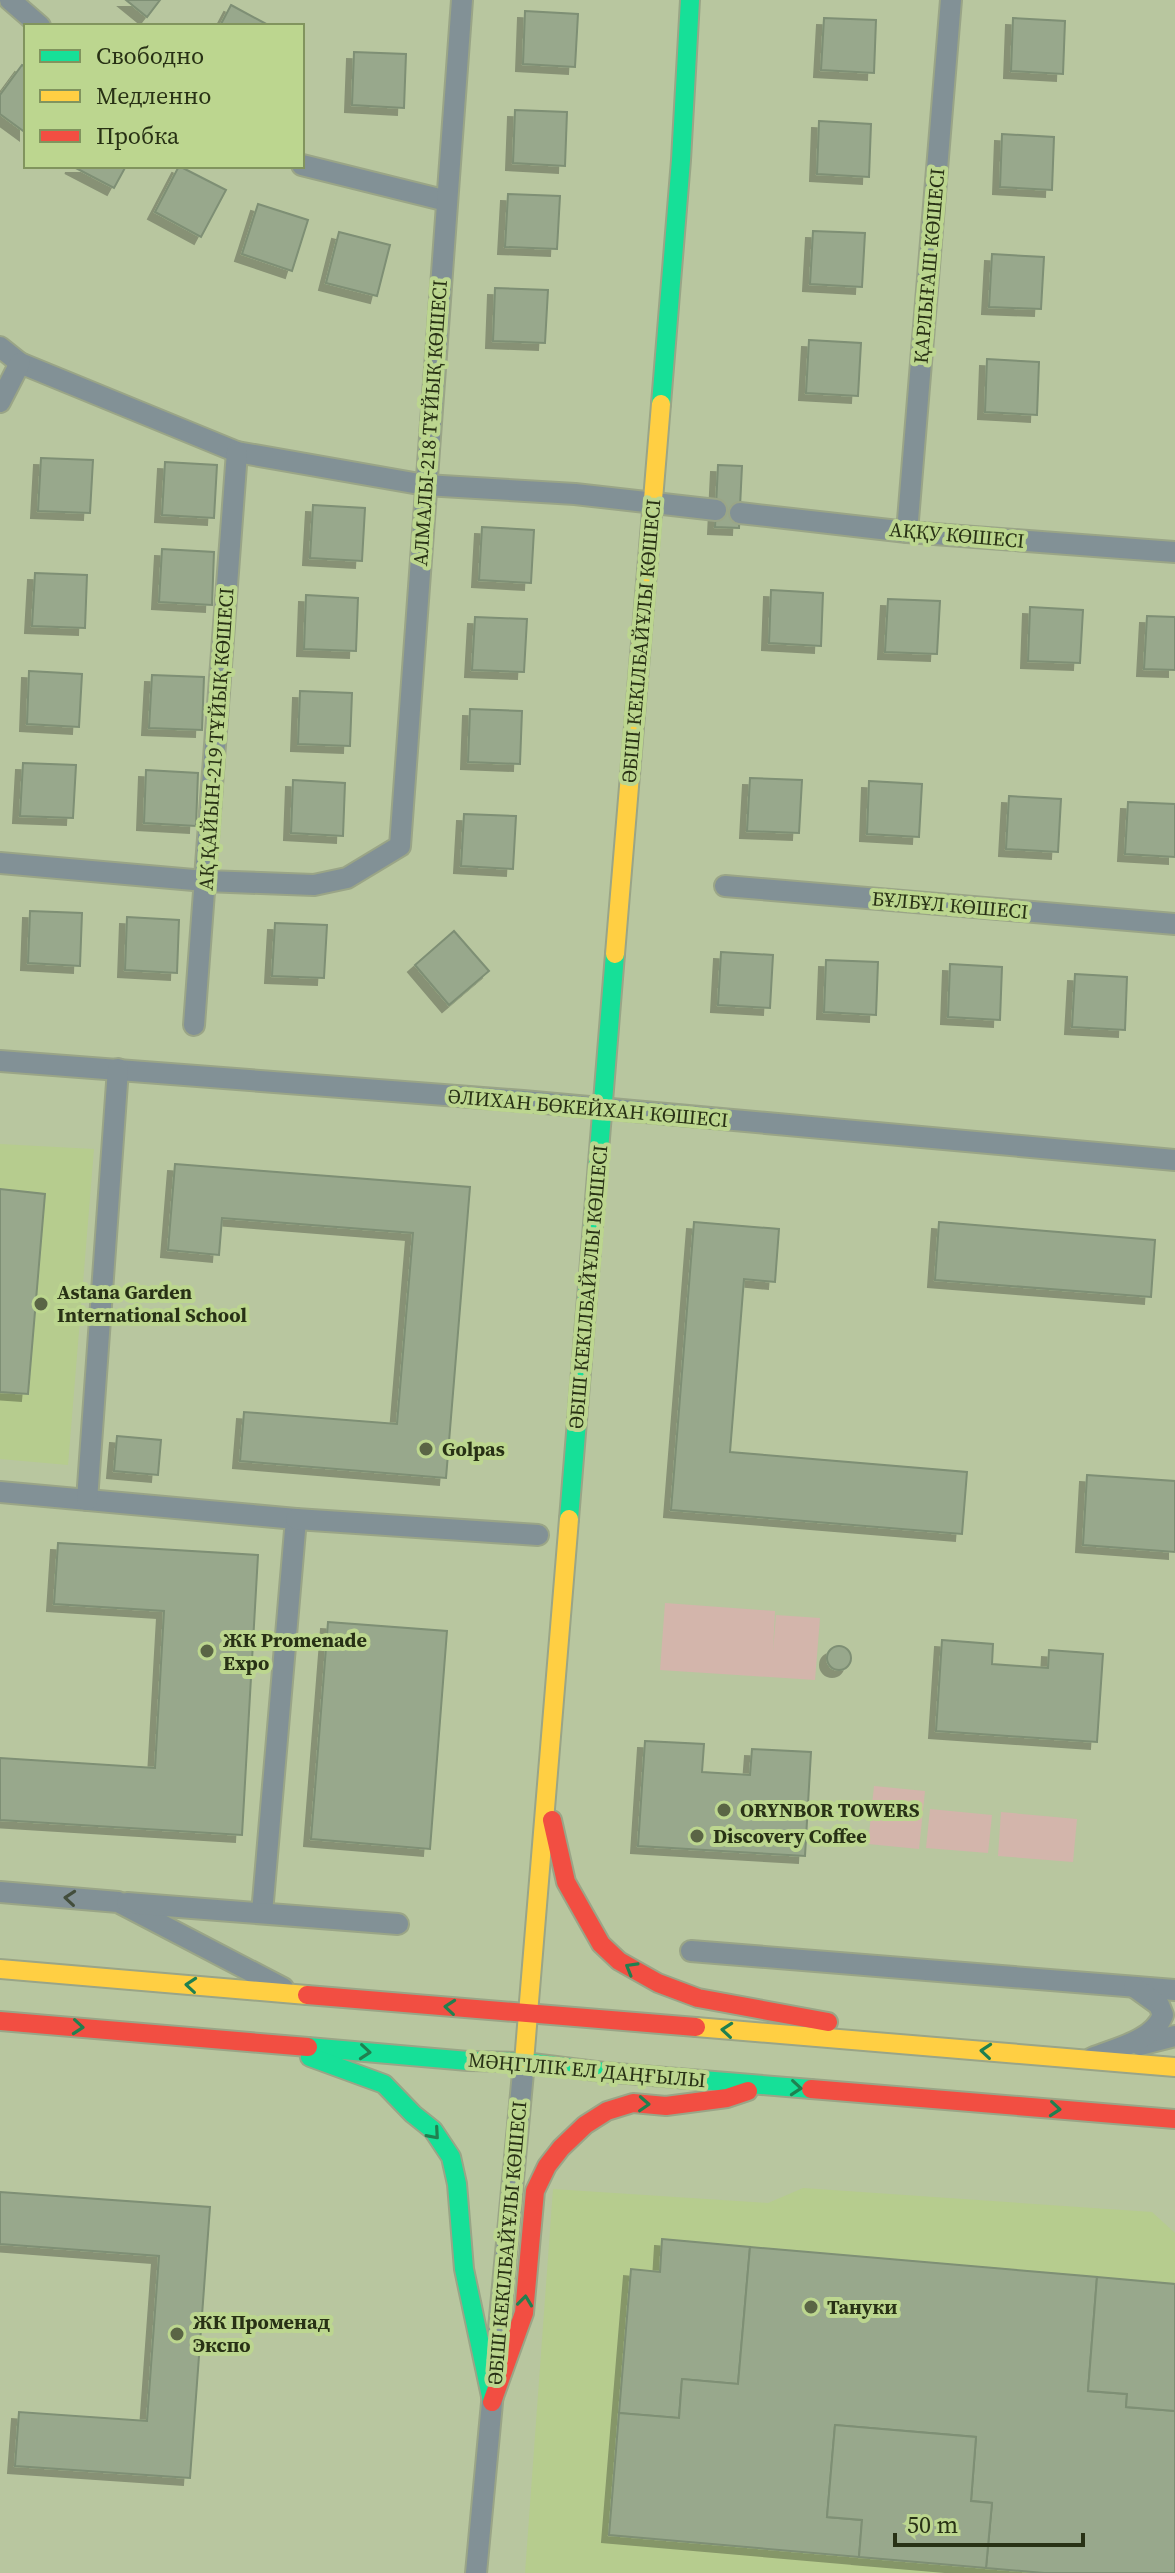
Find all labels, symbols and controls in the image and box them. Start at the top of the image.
legend [24,24,304,168]
text: Свободно [96,39,204,72]
text: Медленно [96,79,211,112]
text: Пробка [96,119,180,152]
street label: ҚАРЛЫҒАШ КӨШЕСІ [907,167,951,365]
street label: АЛМАЛЫ-218 ТҰЙЫҚ КӨШЕСІ [406,279,454,567]
street label: ӘБІШ КЕКІЛБАЙҰЛЫ КӨШЕСІ [615,498,667,784]
street label: АҚҚУ КӨШЕСІ [888,515,1026,555]
street label: АҚ ҚАЙЫН-219 ТҰЙЫҚ КӨШЕСІ [191,587,241,891]
street label: БҰЛБҰЛ КӨШЕСІ [871,884,1029,926]
street label: ӘЛИХАН БӨКЕЙХАН КӨШЕСІ [447,1082,729,1134]
street label: ӘБІШ КЕКІЛБАЙҰЛЫ КӨШЕСІ [562,1144,614,1430]
place label: Astana Garden International School [57,1278,247,1329]
marker: Astana Garden International School [32,1295,50,1313]
place label: Golpas [442,1435,505,1463]
marker: Golpas [417,1440,435,1458]
place label: ЖК Promenade Expo [223,1626,367,1677]
marker: ЖК Promenade Expo [198,1642,216,1660]
place label: ORYNBOR TOWERS [740,1796,920,1824]
marker: ORYNBOR TOWERS [715,1801,733,1819]
place label: Discovery Coffee [713,1822,867,1850]
marker: Discovery Coffee [688,1827,706,1845]
one-way arrow [63,1890,76,1907]
one-way arrow [625,1962,640,1978]
one-way arrow [184,1977,197,1994]
one-way arrow [443,1999,456,2016]
one-way arrow [72,2019,85,2036]
one-way arrow [720,2021,733,2038]
one-way arrow [359,2043,372,2060]
one-way arrow [979,2043,992,2060]
street label: МӘҢГІЛІК ЕЛ ДАҢҒЫЛЫ [467,2046,707,2094]
one-way arrow [790,2079,803,2096]
one-way arrow [639,2096,651,2113]
street label: ӘБІШ КЕКІЛБАЙҰЛЫ КӨШЕСІ [481,2100,533,2386]
one-way arrow [1049,2100,1062,2117]
one-way arrow [424,2124,439,2139]
place label: Тануки [827,2293,897,2321]
one-way arrow [516,2295,533,2308]
marker: Тануки [802,2298,820,2316]
place label: ЖК Променад Экспо [193,2308,330,2359]
marker: ЖК Променад Экспо [168,2325,186,2343]
scale bar [895,2497,1083,2547]
text: 50 m [907,2508,958,2541]

